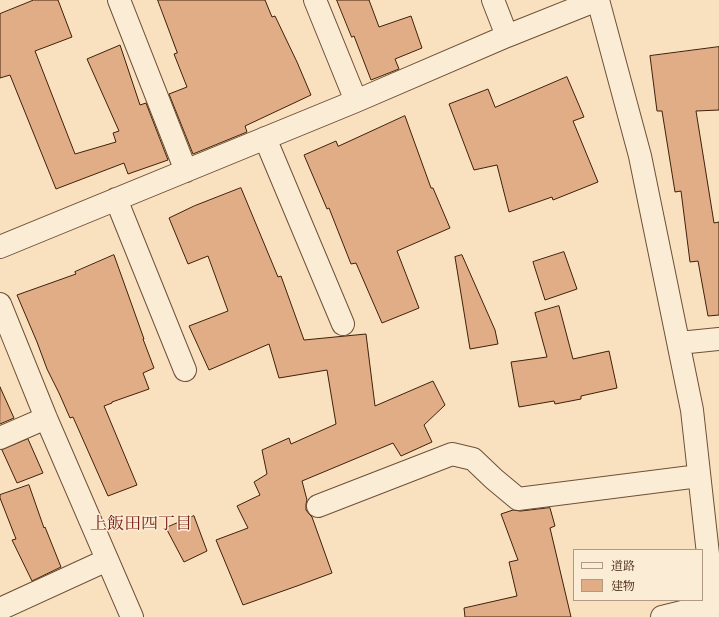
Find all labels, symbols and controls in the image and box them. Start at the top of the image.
district label: 上飯田四丁目 [90,514,192,534]
legend [573,549,703,601]
text: 道路 [611,558,635,574]
text: 建物 [611,578,635,594]

